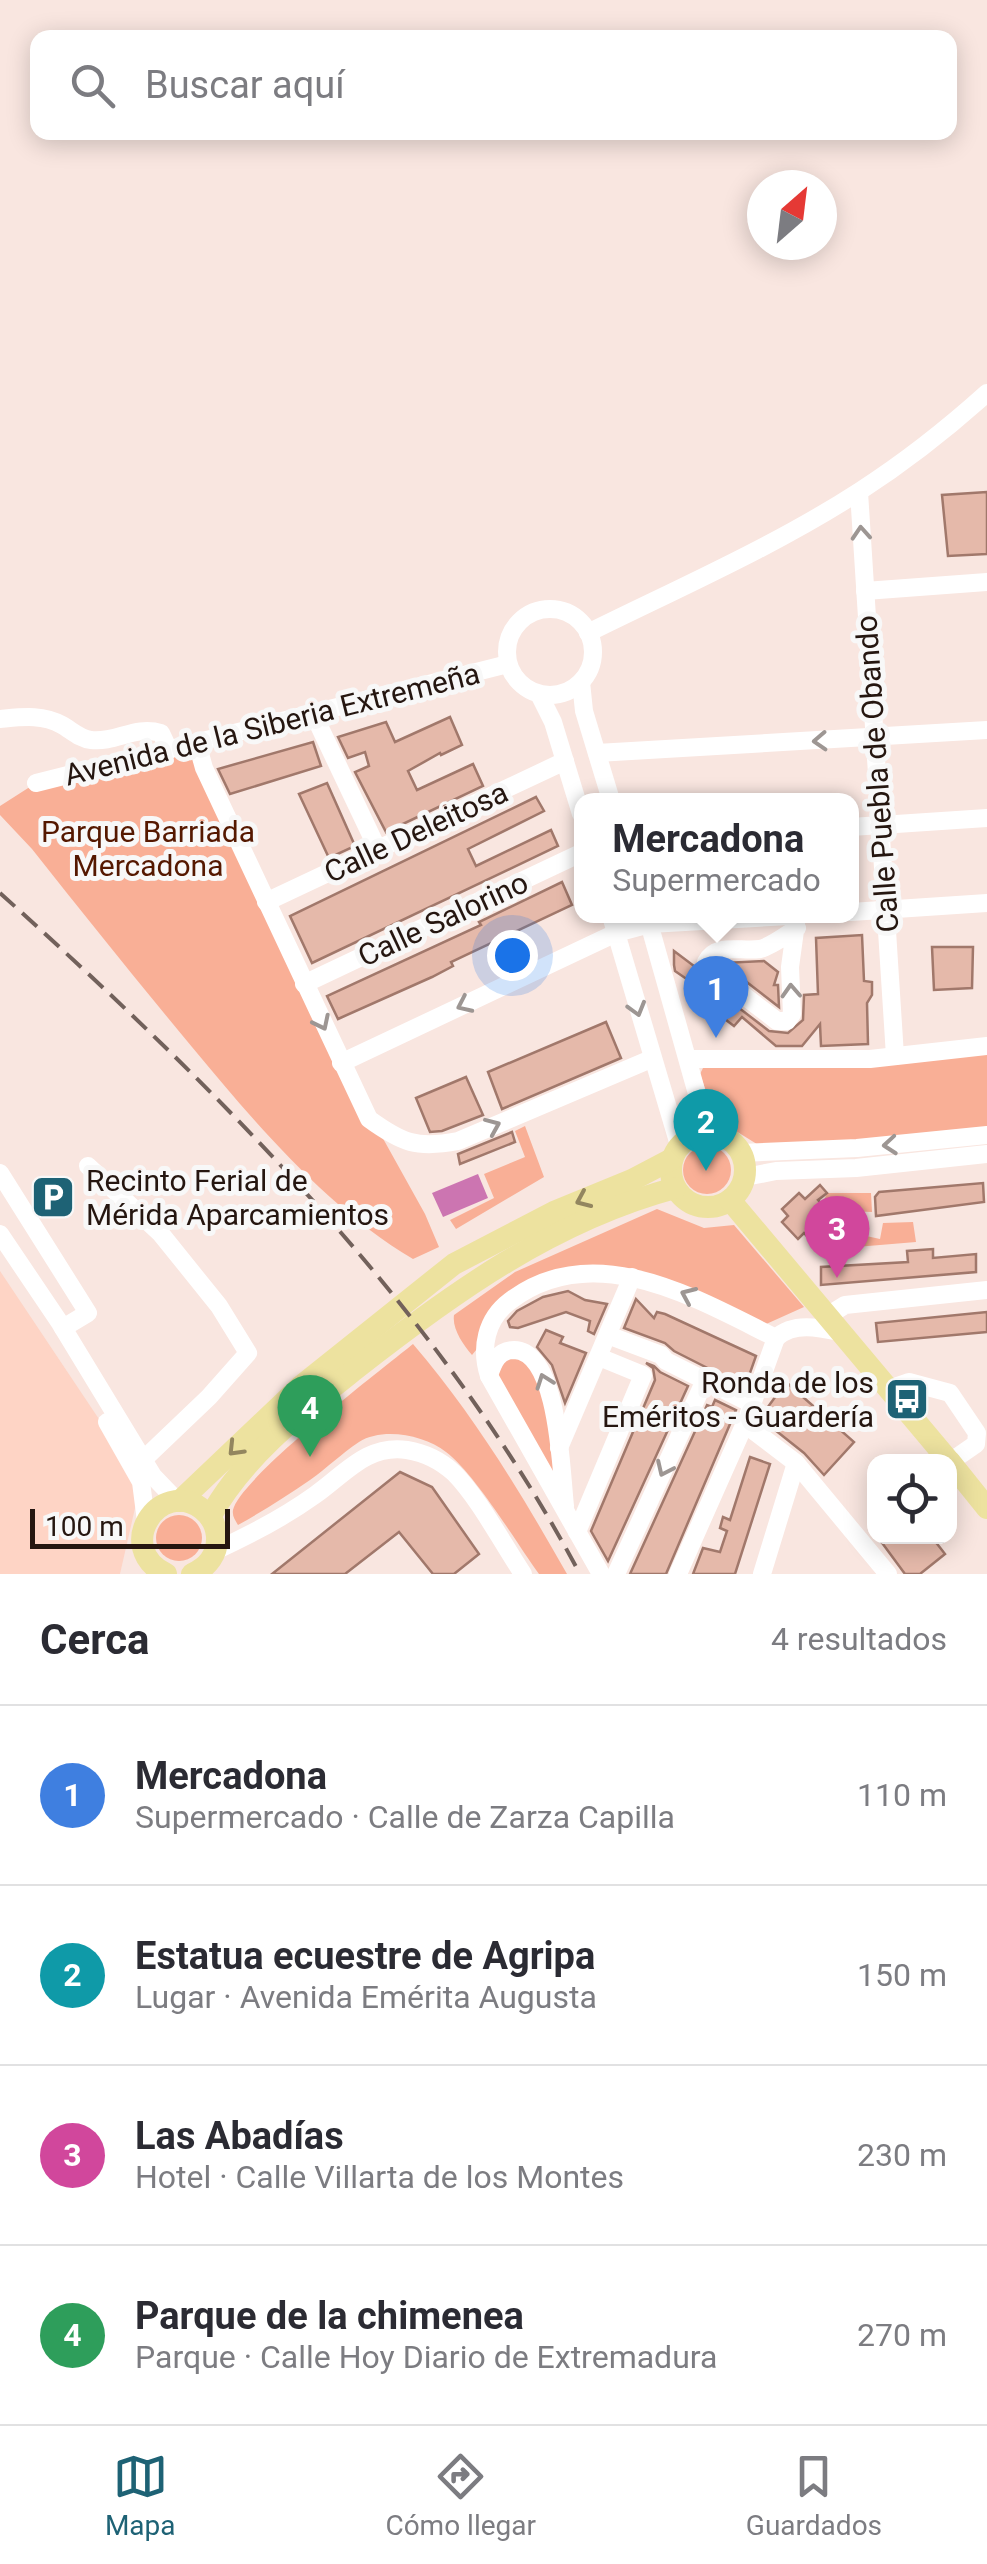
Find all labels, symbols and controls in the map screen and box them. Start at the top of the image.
search box [30,30,957,140]
icon: search [65,58,120,113]
text: Buscar aquí [145,63,345,107]
north arrow [747,170,837,260]
one-way arrow [851,524,873,540]
street label: Calle Puebla de Obando [848,614,906,934]
street label: Avenida de la Siberia Extremeña [61,655,483,793]
one-way arrow [811,730,827,751]
street label: Calle Deleitosa [319,774,513,890]
popup [574,793,859,923]
park label: Parque Barriada Mercadona [41,814,255,883]
text: Mercadona [612,817,804,861]
text: Supermercado [612,861,821,899]
street label: Calle Salorino [352,864,534,974]
your location [487,930,538,981]
pin: 1 [684,956,748,1038]
one-way arrow [781,983,802,999]
one-way arrow [456,992,474,1012]
one-way arrow [625,1000,646,1017]
one-way arrow [310,1013,330,1031]
pin: 2 [674,1088,738,1171]
one-way arrow [483,1118,501,1138]
one-way arrow [882,1133,898,1155]
place label: Recinto Ferial de Mérida Aparcamientos [86,1163,389,1232]
parking icon: Recinto Ferial de Mérida Aparcamientos [30,1174,76,1220]
one-way arrow [575,1188,593,1208]
pin: 3 [804,1196,870,1278]
one-way arrow [681,1287,699,1307]
place label: Ronda de los Eméritos - Guardería [602,1365,874,1434]
one-way arrow [536,1373,556,1391]
pin: 4 [278,1374,342,1457]
bus stop icon: Ronda de los Eméritos - Guardería [884,1376,930,1422]
one-way arrow [229,1437,247,1455]
map controls [867,1454,957,1544]
button: locate [867,1454,957,1544]
one-way arrow [657,1458,677,1476]
scale bar [30,1504,230,1548]
text: 100 m [45,1510,124,1543]
text: Cerca [40,1615,150,1664]
text: 4 resultados [771,1620,947,1658]
text: Mercadona [135,1754,327,1798]
text: 1 [63,1776,82,1814]
text: 110 m [857,1776,947,1814]
text: Supermercado · Calle de Zarza Capilla [135,1798,675,1836]
text: Estatua ecuestre de Agripa [135,1934,595,1978]
text: 2 [63,1956,82,1994]
text: 150 m [857,1956,947,1994]
text: Lugar · Avenida Emérita Augusta [135,1978,597,2016]
text: Las Abadías [135,2114,344,2158]
text: 3 [63,2136,82,2174]
text: 230 m [857,2136,947,2174]
text: Hotel · Calle Villarta de los Montes [135,2158,624,2196]
text: Parque de la chimenea [135,2294,524,2338]
text: 4 [63,2316,82,2354]
text: 270 m [857,2316,947,2354]
text: Parque · Calle Hoy Diario de Extremadura [135,2338,717,2376]
tab: Mapa [105,2449,176,2542]
tab: Cómo llegar [385,2449,536,2542]
tab: Guardados [746,2449,882,2542]

